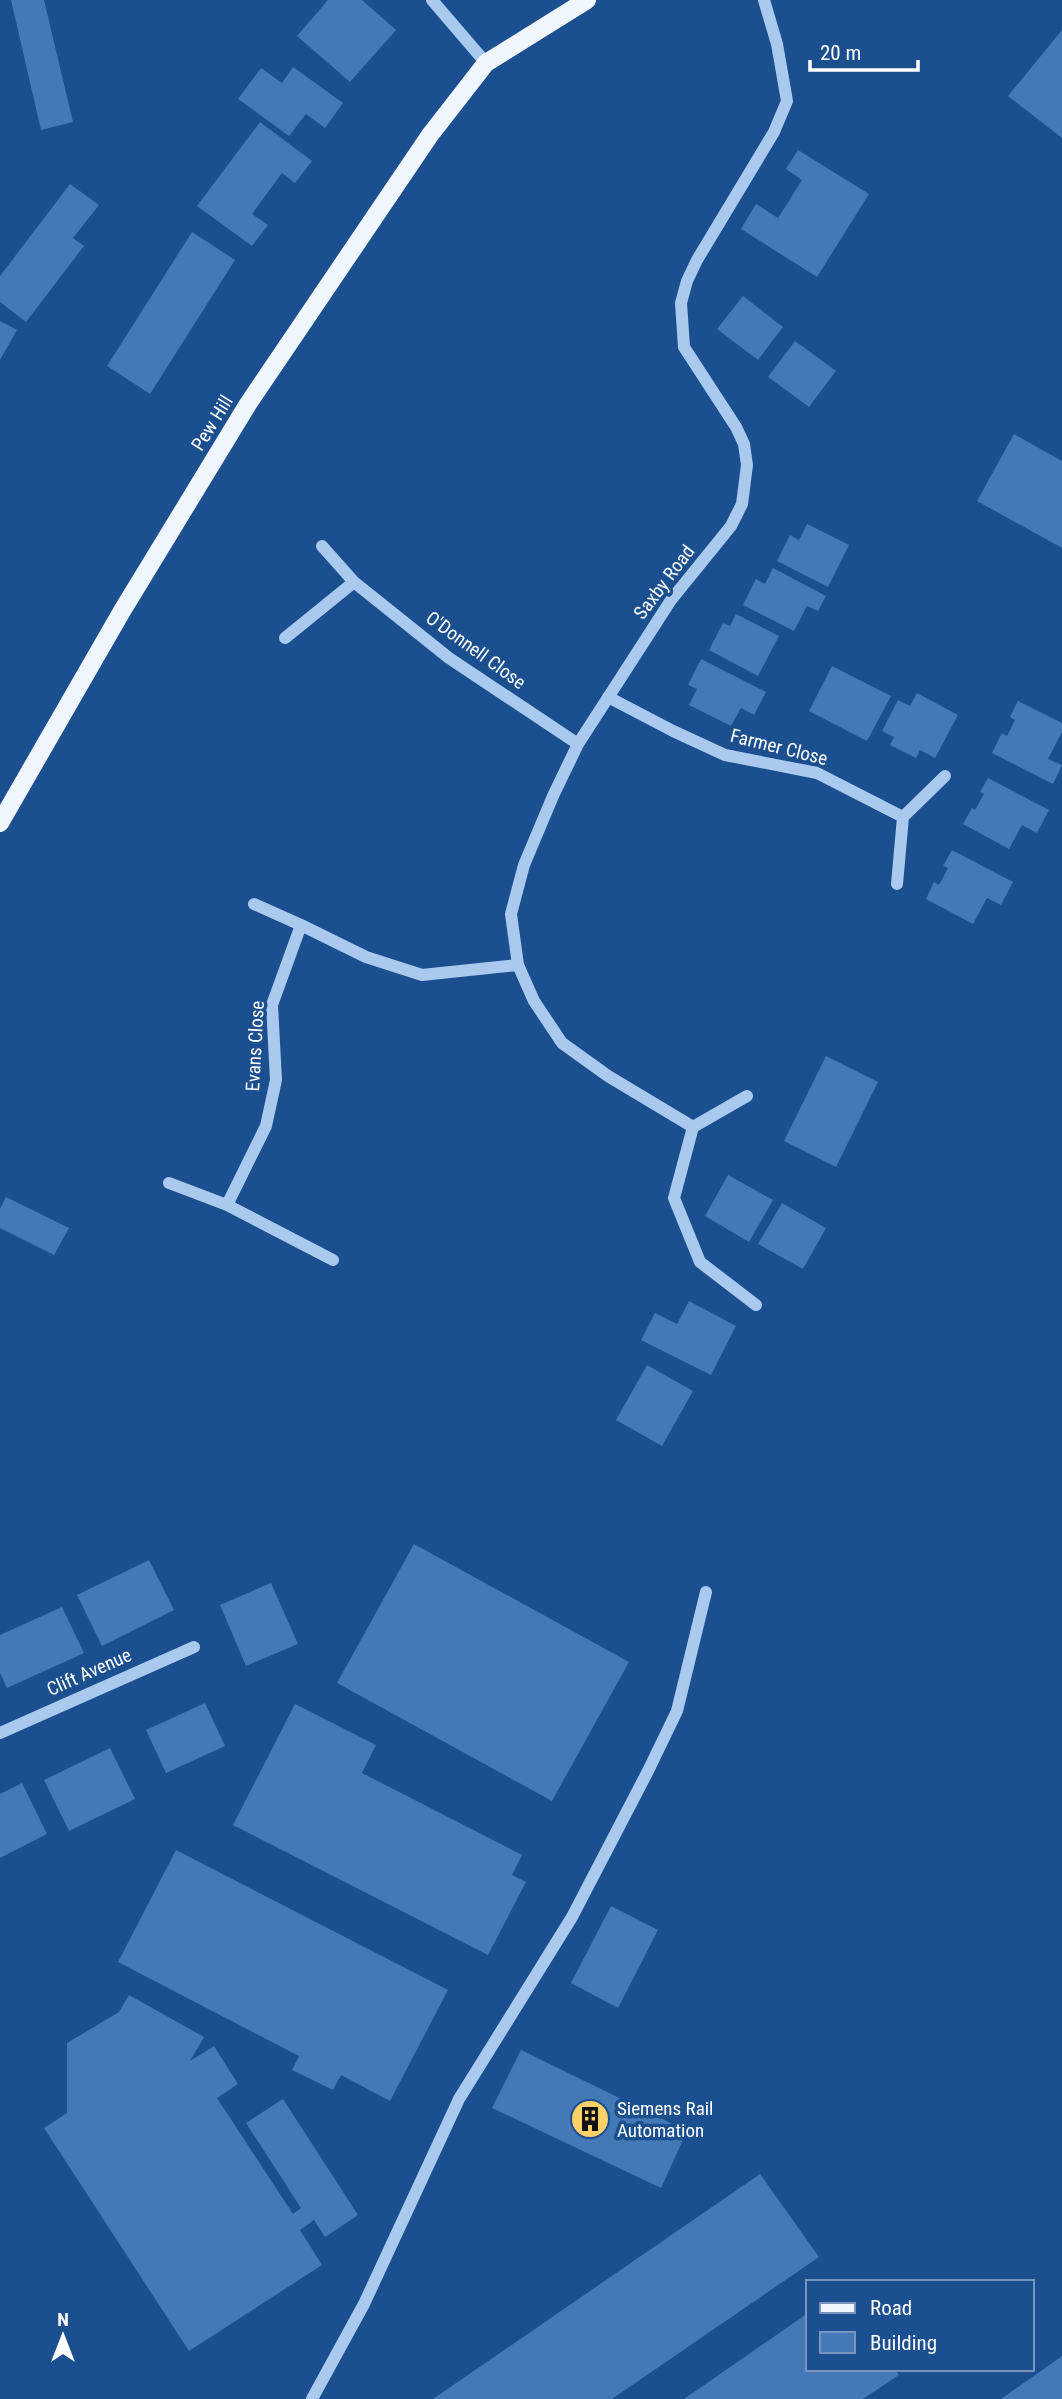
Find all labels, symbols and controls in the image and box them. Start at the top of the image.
scale bar [810,28,918,72]
text: 20 m [820,41,861,65]
street label: Pew Hill [186,391,238,455]
street label: Saxby Road [629,540,699,624]
street label: O'Donnell Close [422,606,530,694]
street label: Farmer Close [728,724,830,770]
street label: Evans Close [241,1000,269,1092]
street label: Clift Avenue [43,1643,135,1701]
place label: Siemens Rail Automation [617,2097,713,2142]
building icon: Siemens Rail Automation [569,2098,611,2140]
legend [806,2280,1034,2371]
text: Road [870,2296,912,2320]
north arrow [28,2301,98,2371]
text: N [57,2308,69,2331]
text: Building [870,2331,937,2355]

